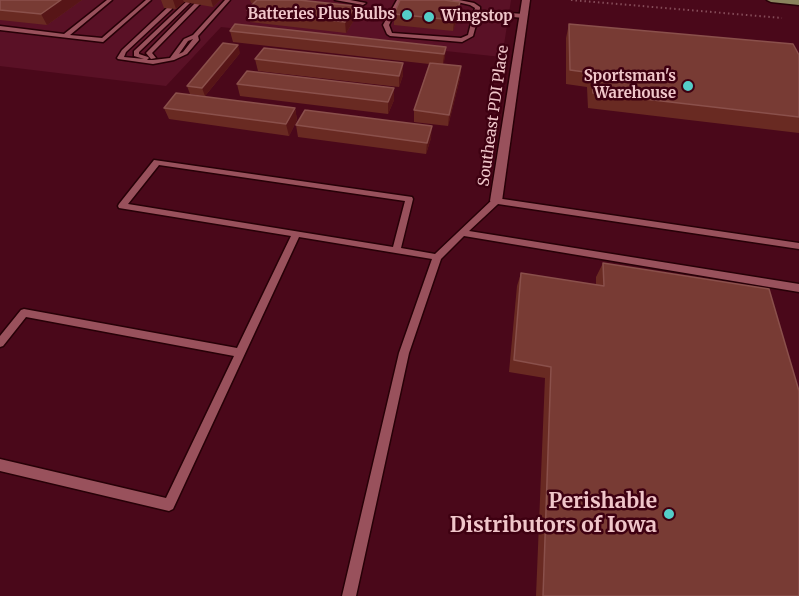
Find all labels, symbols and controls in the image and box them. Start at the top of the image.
place label: Batteries Plus Bulbs [247,6,395,24]
marker: Batteries Plus Bulbs [400,8,414,22]
place label: Wingstop [441,8,513,26]
marker: Wingstop [422,10,436,24]
street label: Southeast PDI Place [475,44,513,188]
place label: Sportsman's Warehouse [584,68,676,103]
marker: Sportsman's Warehouse [681,79,695,93]
place label: Perishable Distributors of Iowa [450,489,657,539]
marker: Perishable Distributors of Iowa [662,507,676,521]

